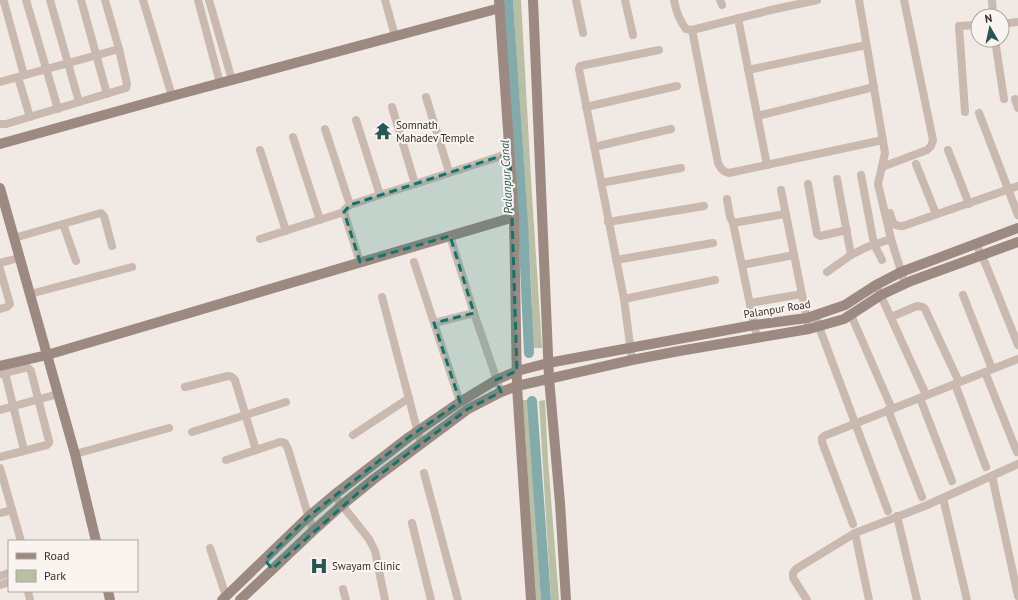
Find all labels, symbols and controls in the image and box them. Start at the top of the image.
north arrow [970,8,1010,48]
text: N [984,11,993,26]
place label: Somnath Mahadev Temple [396,118,475,145]
temple icon: Somnath Mahadev Temple [373,121,393,141]
water label: Palanpur Canal [497,139,515,214]
street label: Palanpur Road [742,297,812,321]
legend [8,540,138,592]
text: Road [44,548,69,563]
hospital icon: Swayam Clinic [309,556,329,576]
place label: Swayam Clinic [332,559,400,573]
text: Park [44,568,66,583]

